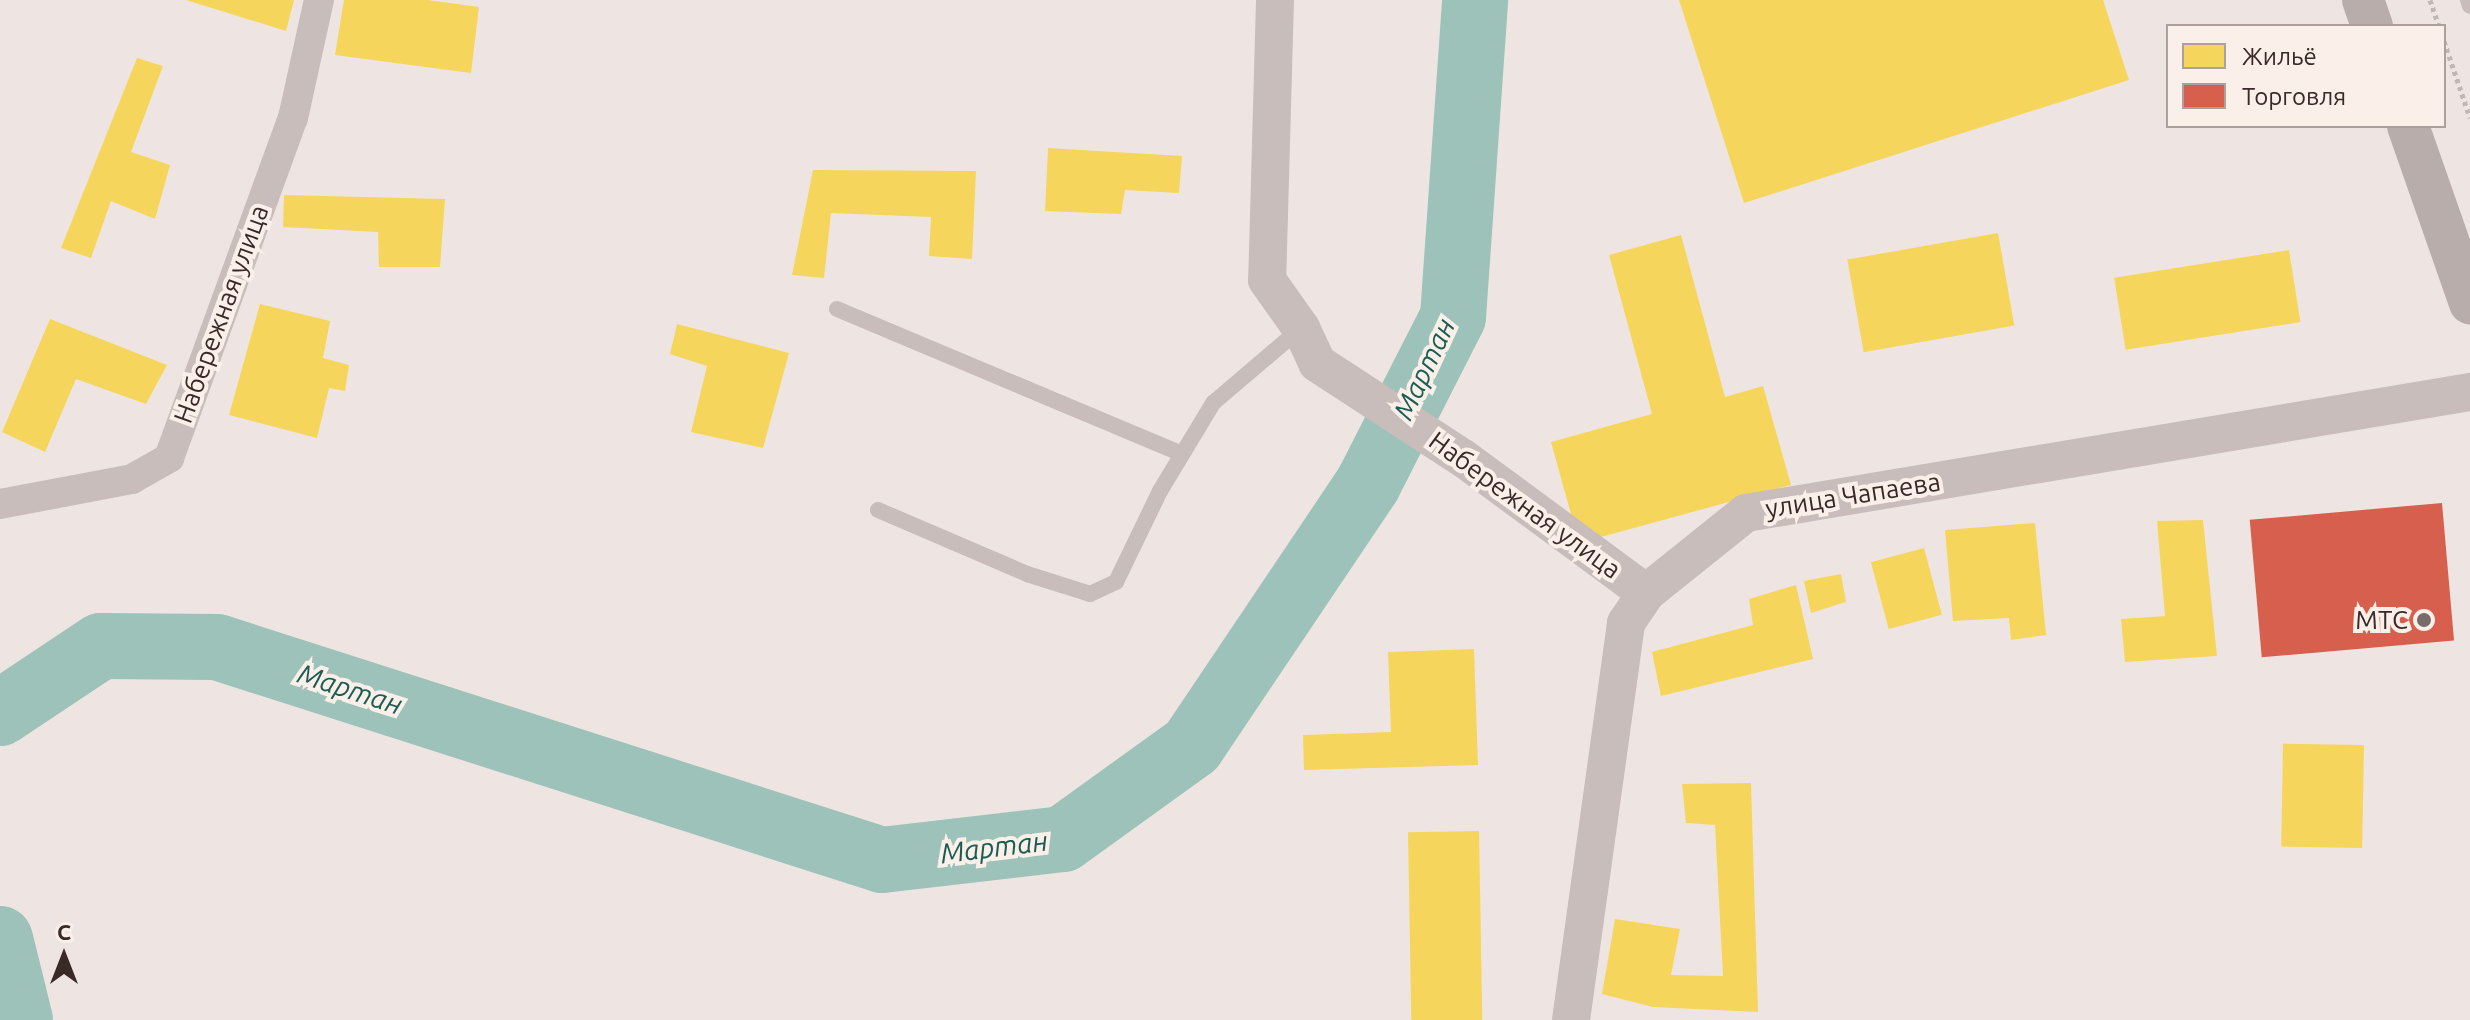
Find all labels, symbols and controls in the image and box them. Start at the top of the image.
legend [2166,24,2446,128]
text: Жильё [2242,43,2317,70]
text: Торговля [2242,83,2346,110]
street label: Набережная улица [167,201,275,427]
water label: Мартан [1386,313,1462,425]
street label: Набережная улица [1423,425,1627,585]
street label: улица Чапаева [1763,466,1943,524]
place label: МТС [2355,604,2408,636]
marker: МТС [2415,611,2433,629]
water label: Мартан [294,656,406,722]
water label: Мартан [939,824,1049,870]
north arrow [24,916,104,996]
text: С [57,919,71,944]

